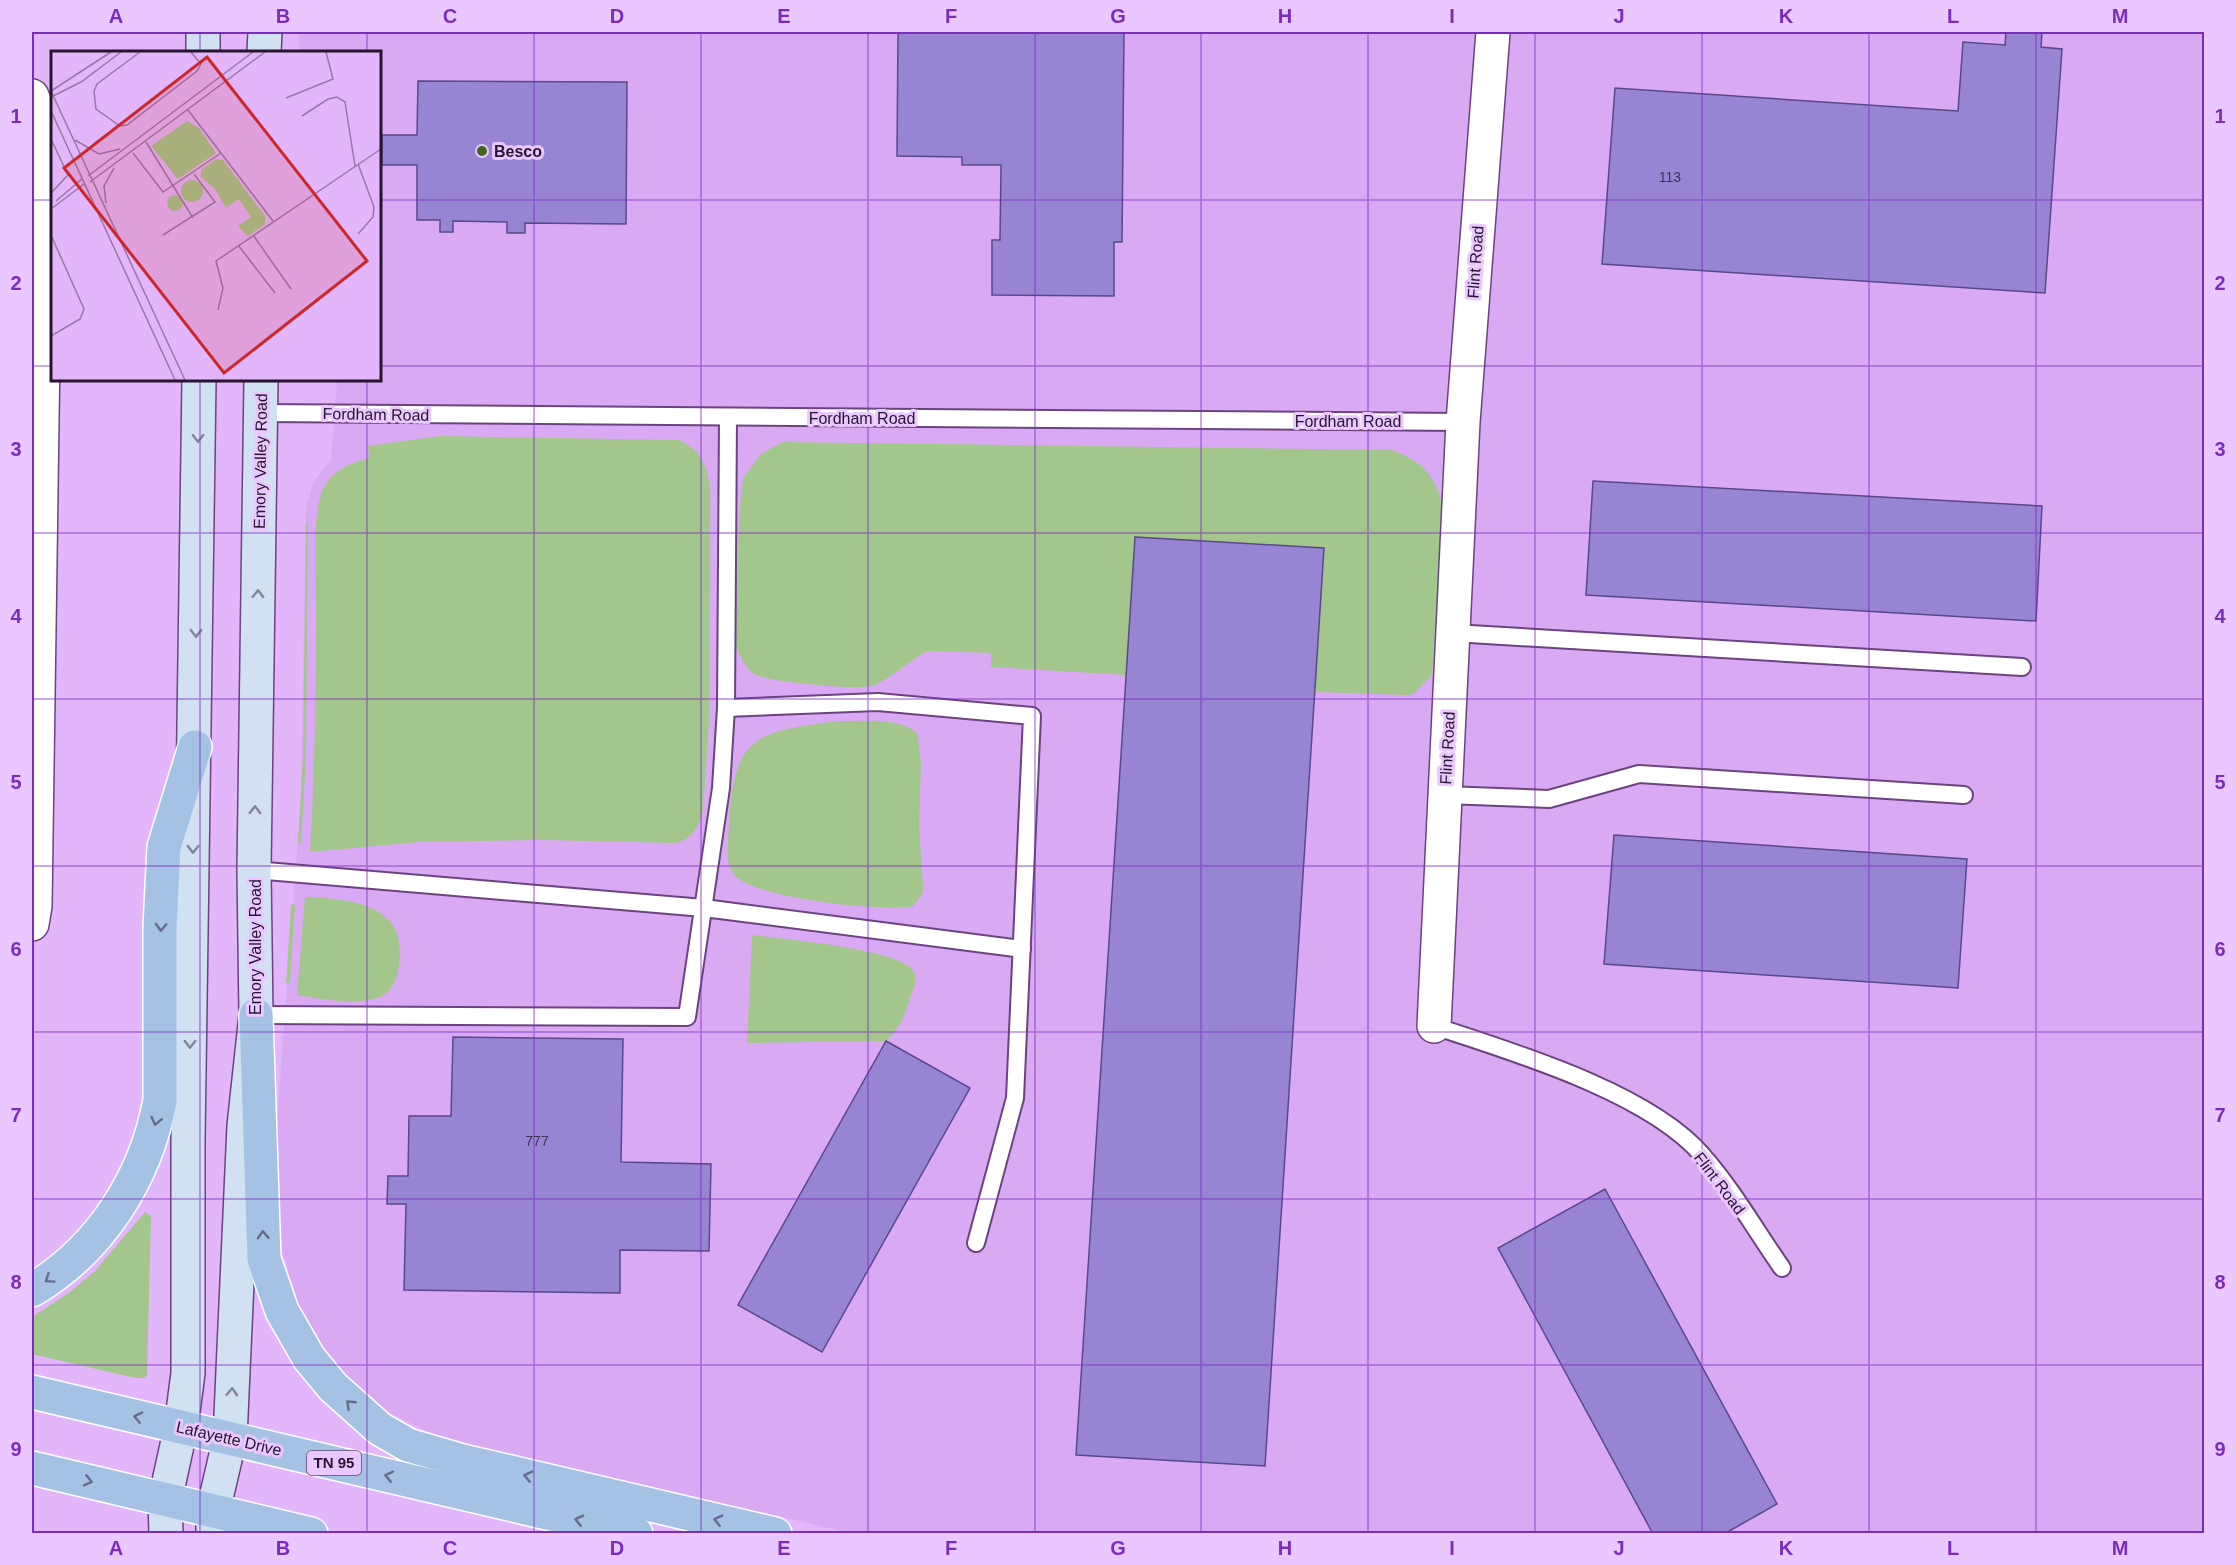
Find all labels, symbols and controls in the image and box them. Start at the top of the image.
text: A [109,5,123,27]
text: B [276,5,290,27]
text: C [443,5,457,27]
text: D [610,5,624,27]
text: E [777,5,791,27]
text: F [945,5,957,27]
text: G [1110,5,1126,27]
text: H [1278,5,1292,27]
text: I [1449,5,1455,27]
text: J [1613,5,1625,27]
text: K [1779,5,1794,27]
text: L [1947,5,1959,27]
text: M [2112,5,2128,27]
inset map [51,51,381,381]
text: 1 [10,105,22,127]
text: 1 [2214,105,2226,127]
place label: Besco [494,143,542,160]
marker: Besco [475,144,489,158]
house number: 113 [1659,169,1681,185]
street label: Flint Road [1464,225,1487,299]
text: 2 [10,272,22,294]
text: 2 [2214,272,2226,294]
street label: Emory Valley Road [251,393,270,529]
street label: Fordham Road [322,405,429,424]
street label: Fordham Road [809,410,915,427]
street label: Fordham Road [1295,413,1401,430]
one-way arrow [192,433,205,442]
text: 3 [10,438,22,460]
text: 3 [2214,438,2226,460]
one-way arrow [252,589,264,598]
text: 4 [10,605,22,627]
text: 4 [2214,605,2226,627]
one-way arrow [190,628,202,637]
street label: Flint Road [1437,711,1458,785]
text: 5 [10,771,22,793]
text: 5 [2214,771,2226,793]
one-way arrow [249,805,261,814]
one-way arrow [187,844,199,853]
street label: Emory Valley Road [247,879,264,1015]
one-way arrow [154,922,167,931]
text: 6 [10,938,22,960]
text: 6 [2214,938,2226,960]
one-way arrow [183,1039,196,1048]
text: 7 [10,1104,22,1126]
text: 7 [2214,1104,2226,1126]
one-way arrow [151,1116,164,1126]
house number: 777 [525,1133,549,1149]
street label: Flint Road [1691,1149,1748,1218]
one-way arrow [257,1231,269,1240]
text: 8 [10,1271,22,1293]
text: 8 [2214,1271,2226,1293]
one-way arrow [45,1272,56,1283]
one-way arrow [225,1387,238,1396]
one-way arrow [347,1400,357,1411]
one-way arrow [133,1411,143,1424]
street label: Lafayette Drive [175,1418,283,1459]
text: 9 [10,1438,22,1460]
text: 9 [2214,1438,2226,1460]
road number: TN 95 [307,1451,361,1475]
one-way arrow [385,1470,395,1483]
one-way arrow [523,1471,533,1484]
one-way arrow [83,1474,93,1487]
one-way arrow [575,1515,585,1528]
one-way arrow [713,1515,723,1528]
text: A [109,1537,123,1559]
text: B [276,1537,290,1559]
text: C [443,1537,457,1559]
text: D [610,1537,624,1559]
text: E [777,1537,791,1559]
text: F [945,1537,957,1559]
text: G [1110,1537,1126,1559]
text: H [1278,1537,1292,1559]
text: I [1449,1537,1455,1559]
text: J [1613,1537,1625,1559]
text: K [1779,1537,1794,1559]
text: L [1947,1537,1959,1559]
text: M [2112,1537,2128,1559]

